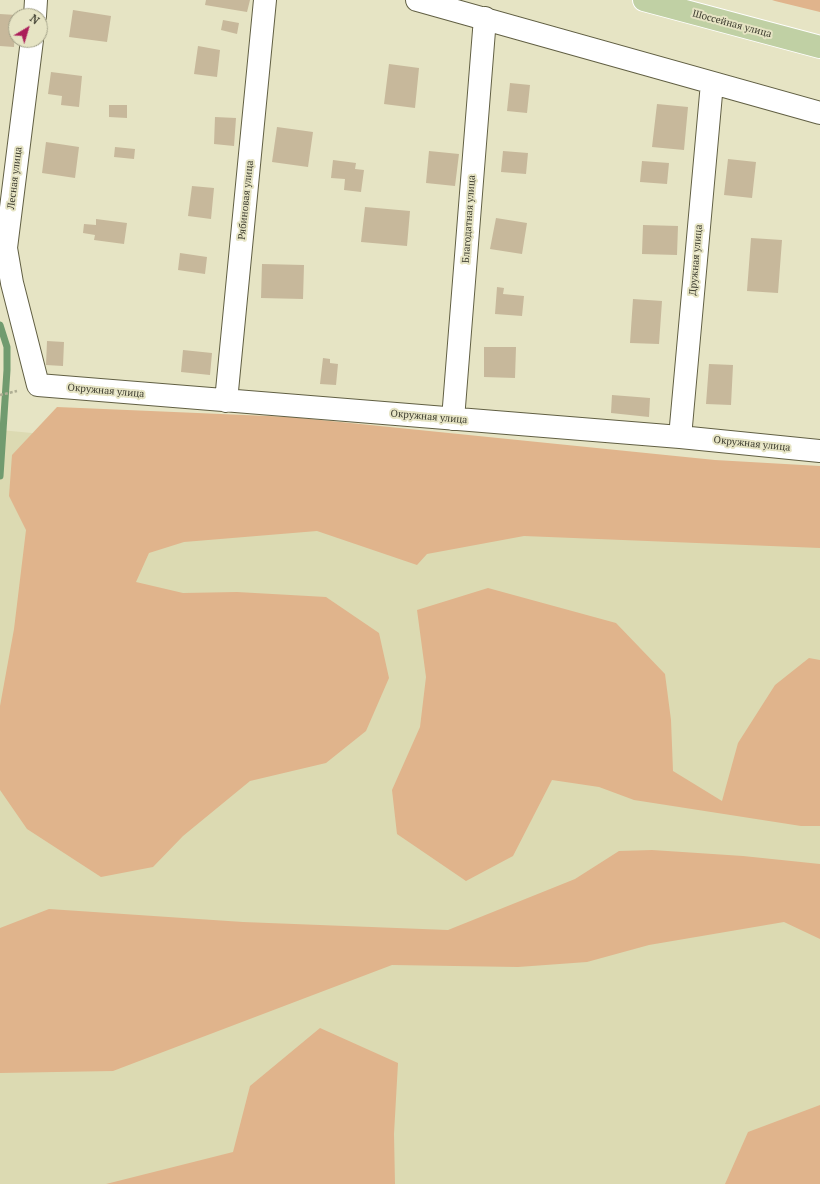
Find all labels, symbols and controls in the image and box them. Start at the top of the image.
north arrow [8,8,48,48]
street label: Шоссейная улица [691,8,773,40]
text: N [27,11,42,27]
street label: Лесная улица [5,146,25,210]
street label: Рябиновая улица [236,160,256,240]
street label: Благодатная улица [460,175,478,263]
street label: Дружная улица [687,224,705,296]
street label: Окружная улица [67,382,145,400]
street label: Окружная улица [390,408,468,426]
street label: Окружная улица [713,434,791,454]

